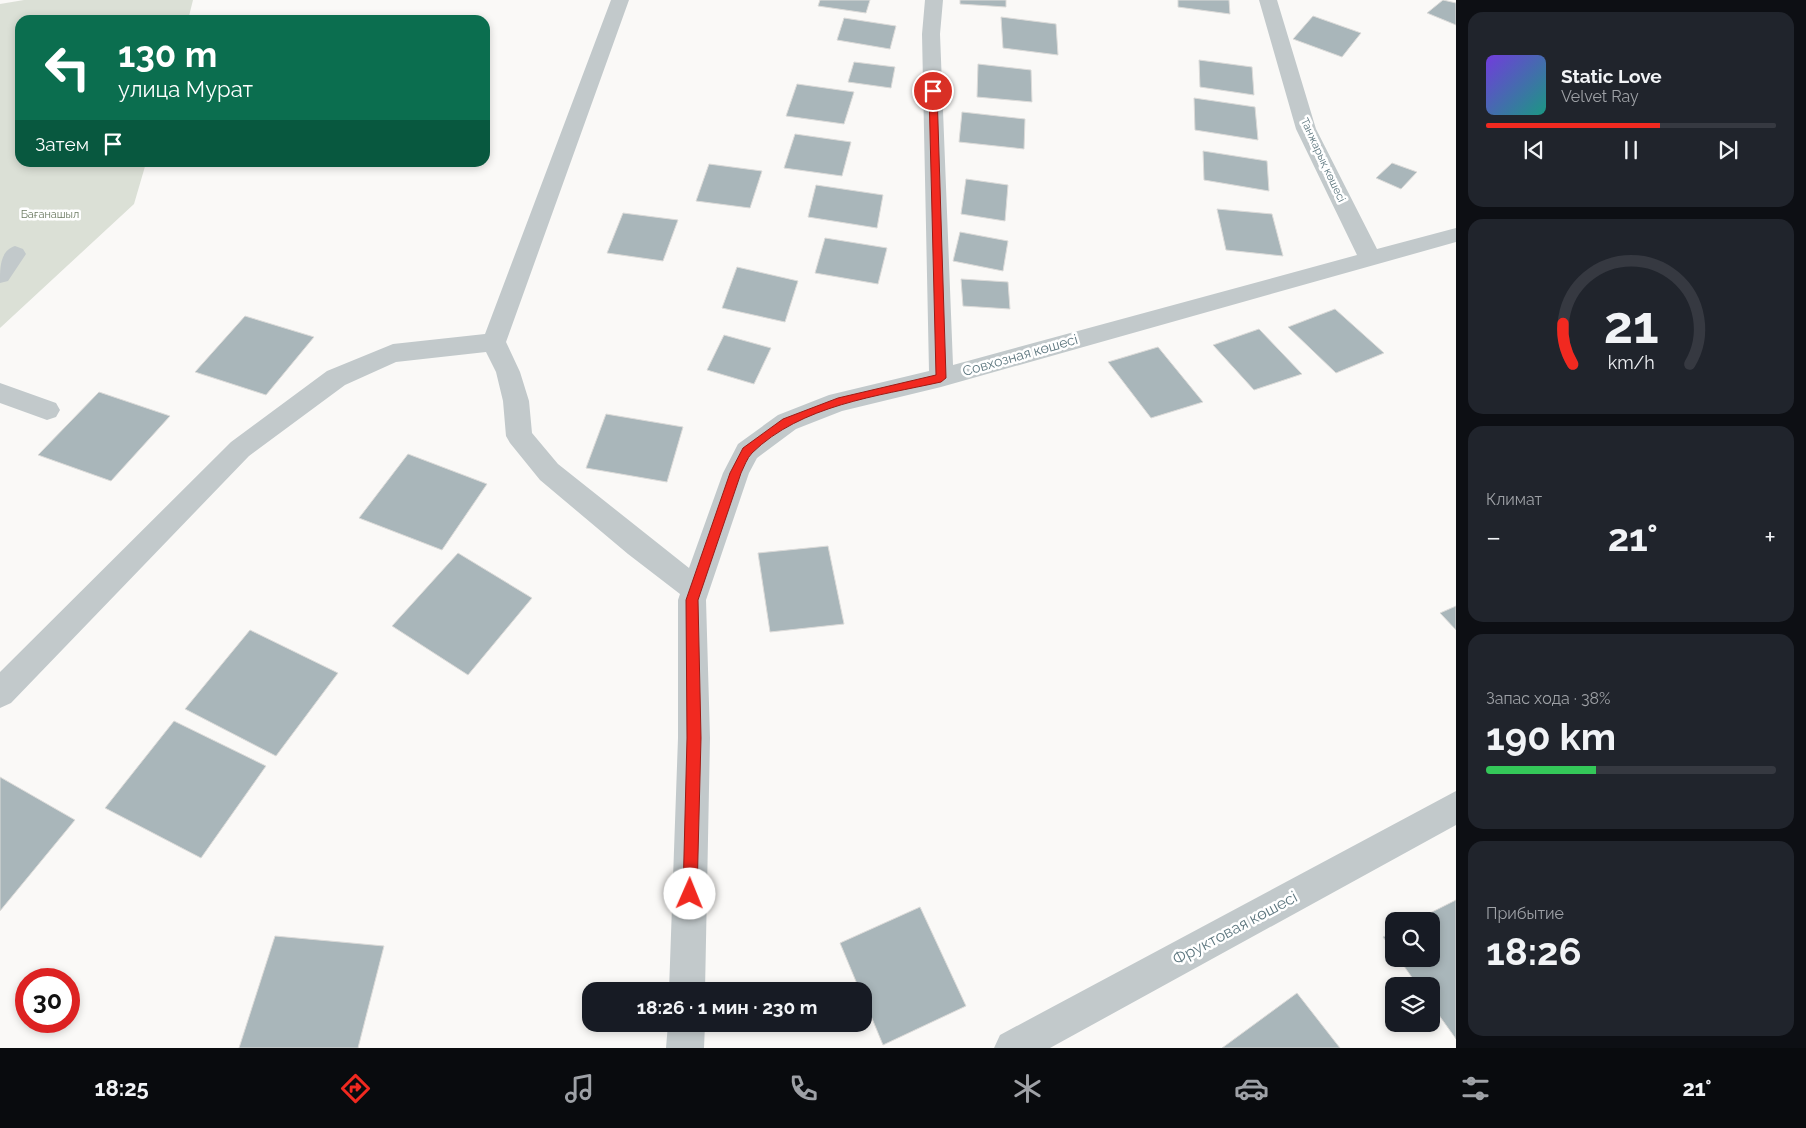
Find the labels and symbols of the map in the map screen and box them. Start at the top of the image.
pin [912,70,954,112]
street label: Танжарық көшесі [1298,116,1348,204]
park label: Бағанашыл [21,208,79,221]
street label: Совхозная көшесі [961,331,1079,379]
position arrow [663,867,715,919]
street label: Фруктовая көшесі [1170,887,1300,969]
speed limit sign: 30 [15,968,80,1033]

